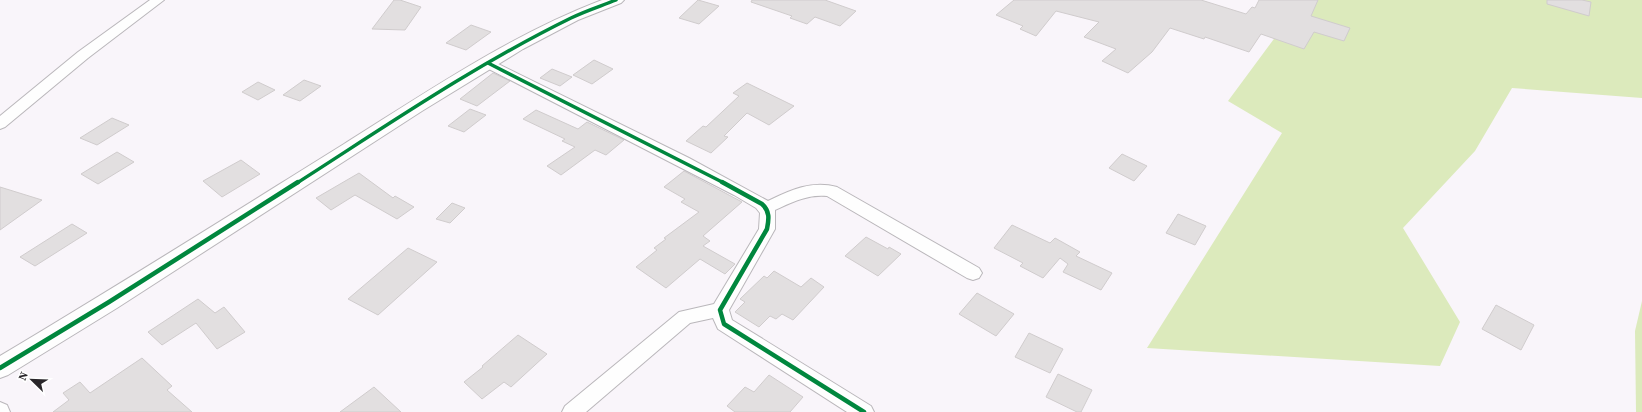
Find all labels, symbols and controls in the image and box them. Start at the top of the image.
north arrow [12,360,52,400]
text: N [15,370,32,383]

